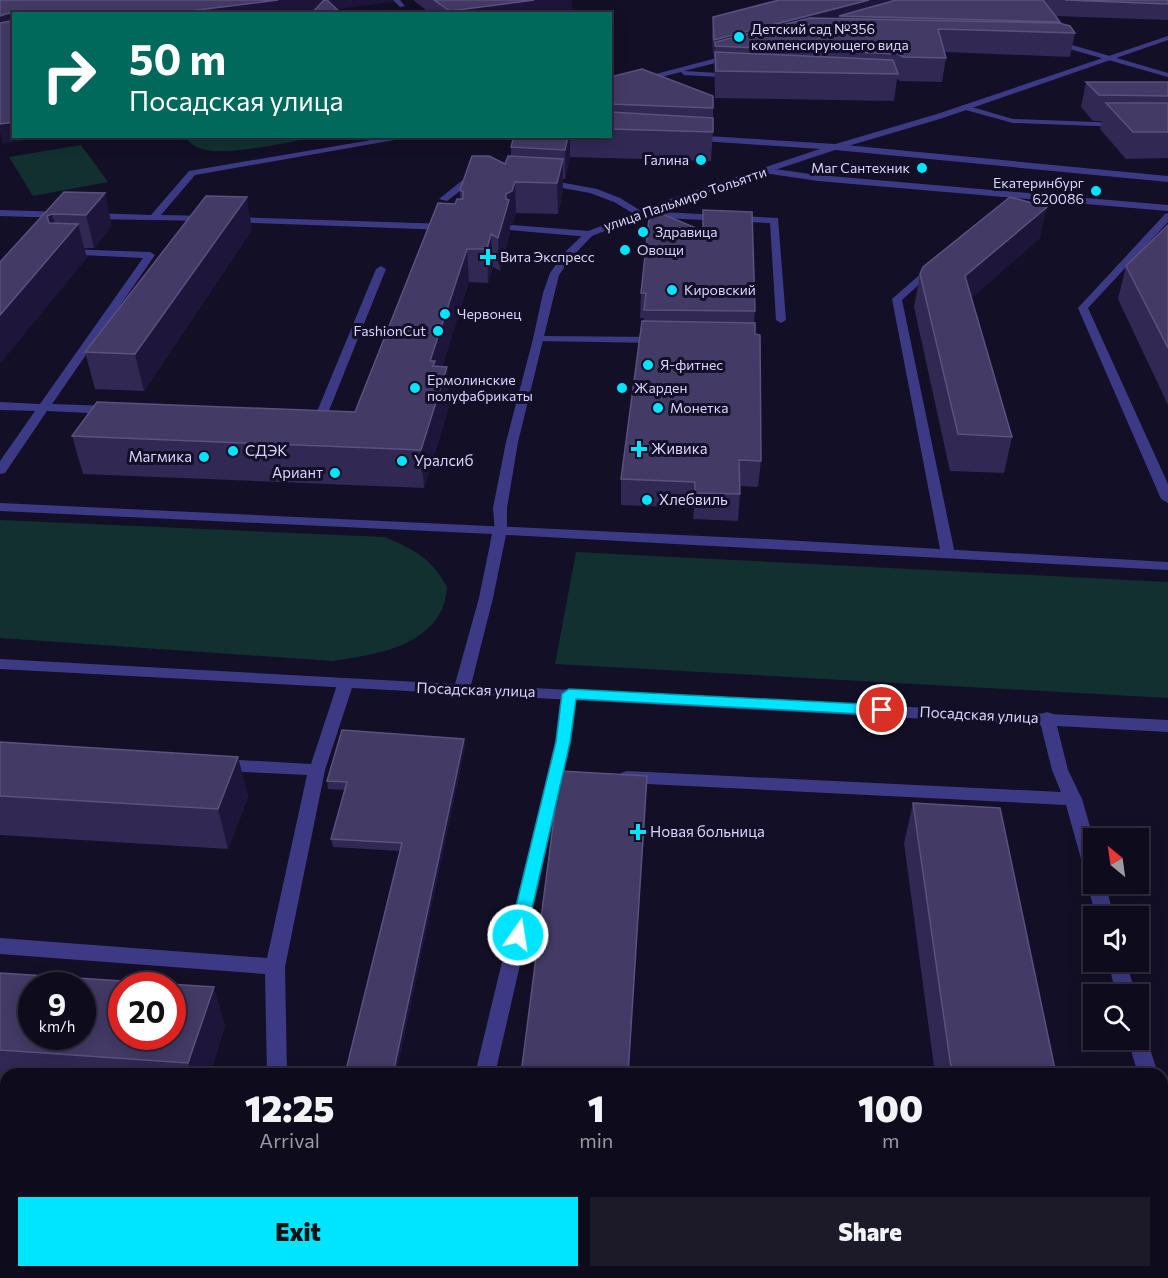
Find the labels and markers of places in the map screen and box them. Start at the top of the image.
place label: Детский сад №356 компенсирующего вида [751,20,909,53]
marker: Детский сад №356 компенсирующего вида [732,30,746,44]
place label: Галина [644,151,689,168]
marker: Галина [694,153,708,167]
place label: Маг Сантехник [811,159,911,176]
marker: Маг Сантехник [915,161,929,175]
place label: Екатеринбург 620086 [993,174,1084,207]
marker: Екатеринбург 620086 [1089,184,1103,198]
place label: Здравица [655,223,718,240]
marker: Здравица [636,225,650,239]
place label: Овощи [637,241,684,258]
marker: Овощи [618,243,632,257]
place label: Вита Экспресс [500,248,595,265]
marker: Вита Экспресс [481,250,495,264]
place label: Кировский [684,281,756,298]
marker: Кировский [665,283,679,297]
place label: Червонец [457,305,521,322]
marker: Червонец [438,307,452,321]
place label: FashionCut [353,322,426,339]
marker: FashionCut [431,324,445,338]
place label: Я-фитнес [660,356,723,373]
marker: Я-фитнес [641,358,655,372]
place label: Ермолинские полуфабрикаты [427,371,533,404]
place label: Жарден [634,379,687,396]
marker: Ермолинские полуфабрикаты [408,381,422,395]
marker: Жарден [615,381,629,395]
place label: Монетка [670,399,728,416]
marker: Монетка [651,401,665,415]
place label: Живика [651,439,707,457]
place label: СДЭК [245,441,287,459]
marker: Живика [632,442,646,456]
marker: СДЭК [226,444,240,458]
place label: Магмика [128,447,192,465]
marker: Магмика [197,450,211,464]
place label: Уралсиб [414,451,474,469]
marker: Уралсиб [395,454,409,468]
place label: Ариант [272,463,323,481]
marker: Ариант [328,466,342,480]
place label: Хлебвиль [659,490,728,508]
marker: Хлебвиль [640,493,654,507]
pin [856,684,907,735]
place label: Новая больница [650,822,765,840]
marker: Новая больница [631,825,645,839]

